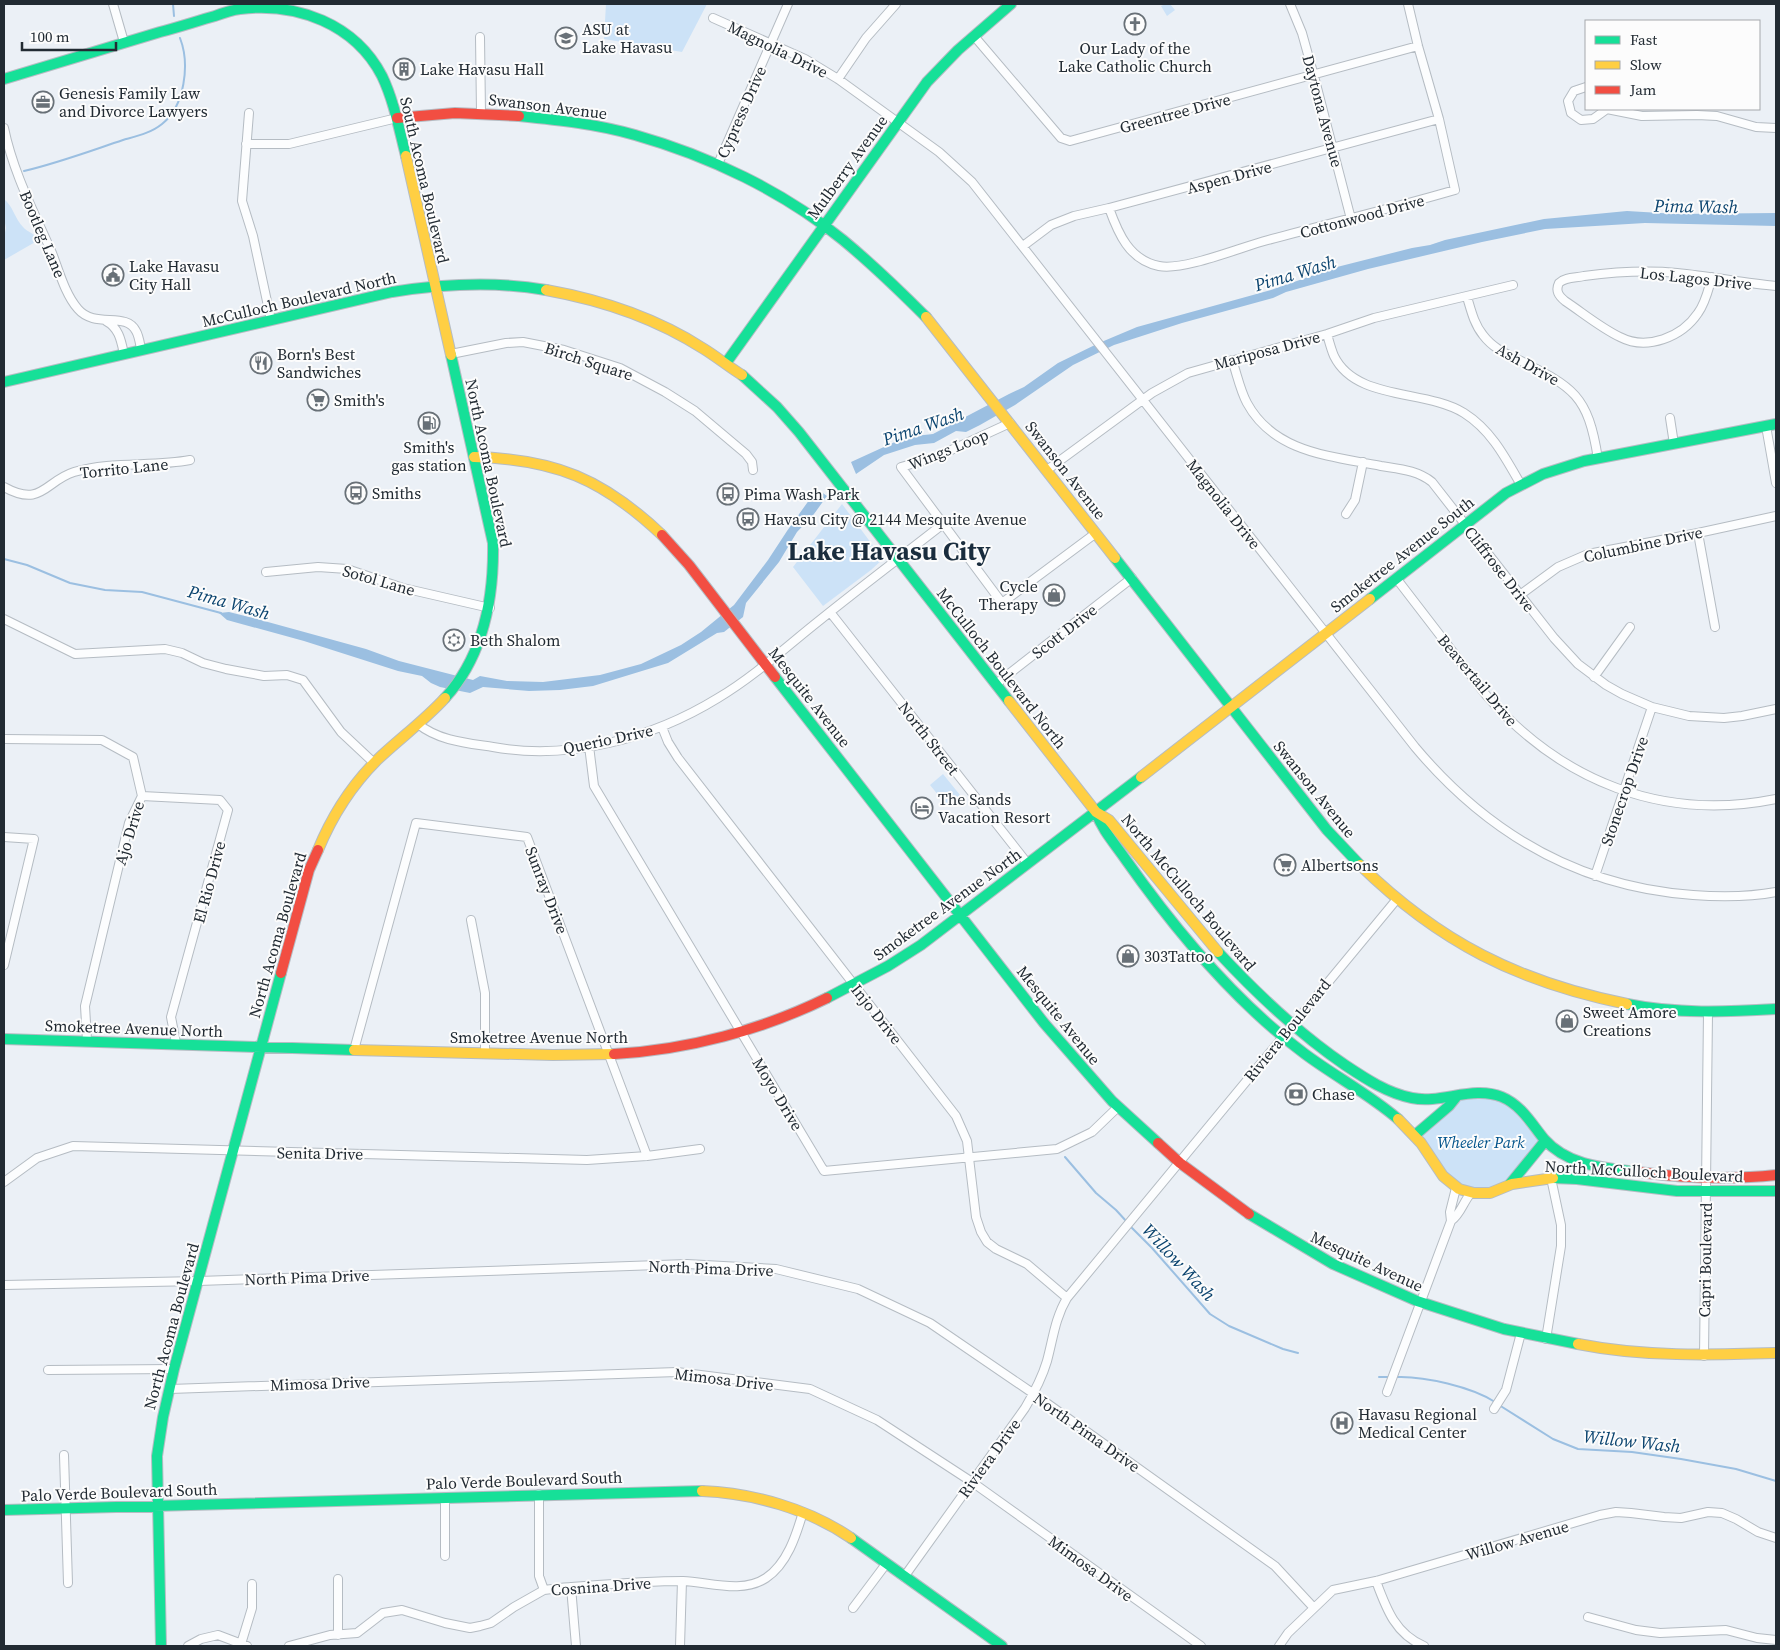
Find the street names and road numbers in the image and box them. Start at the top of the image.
street label: Magnolia Drive [724,15,832,83]
street label: Daytona Avenue [1297,52,1349,170]
street label: Cypress Drive [711,62,771,162]
street label: Swanson Avenue [487,88,609,124]
street label: Greentree Drive [1117,88,1233,138]
street label: South Acoma Boulevard [395,95,455,265]
street label: Mulberry Avenue [802,110,892,224]
street label: Aspen Drive [1184,155,1274,199]
street label: Bootleg Lane [15,187,71,281]
street label: Cottonwood Drive [1297,189,1427,243]
street label: Los Lagos Drive [1639,261,1753,295]
street label: McCulloch Boulevard North [200,266,399,332]
street label: Mariposa Drive [1211,325,1323,375]
street label: Birch Square [542,336,636,386]
street label: Ash Drive [1492,338,1564,390]
street label: North Acoma Boulevard [460,377,518,549]
street label: Swanson Avenue [1021,416,1111,524]
street label: Wings Loop [905,423,991,475]
street label: Torrito Lane [79,452,169,484]
street label: Magnolia Drive [1182,454,1266,554]
street label: Smoketree Avenue South [1326,491,1479,617]
street label: Columbine Drive [1581,521,1705,567]
street label: Cliffrose Drive [1460,522,1540,616]
street label: Sotol Lane [340,559,418,601]
street label: McCulloch Boulevard North [932,583,1072,753]
street label: Scott Drive [1027,598,1101,664]
street label: Beavertail Drive [1433,629,1523,731]
street label: Mesquite Avenue [764,642,856,752]
street label: North Street [893,697,965,780]
street label: Querio Drive [561,719,655,759]
street label: Stonecrop Drive [1595,733,1653,849]
street label: Swanson Avenue [1269,736,1361,842]
street label: Ajo Drive [109,798,149,868]
street label: North McCulloch Boulevard [1117,809,1261,975]
street label: El Rio Drive [187,838,231,926]
street label: Sunray Drive [520,843,574,937]
street label: Smoketree Avenue North [868,843,1026,965]
street label: North Acoma Boulevard [243,850,311,1020]
street label: Mesquite Avenue [1012,961,1106,1069]
street label: Riviera Boulevard [1239,974,1335,1086]
street label: Injo Drive [846,979,908,1049]
street label: Smoketree Avenue North [45,1014,224,1042]
street label: Smoketree Avenue North [450,1026,628,1048]
street label: Moyo Drive [748,1053,808,1135]
street label: Senita Drive [277,1141,363,1165]
street label: North McCulloch Boulevard [1544,1155,1744,1187]
street label: Capri Boulevard [1693,1202,1717,1318]
street label: Mesquite Avenue [1307,1225,1427,1297]
street label: North Acoma Boulevard [138,1240,204,1412]
street label: North Pima Drive [648,1255,774,1281]
street label: North Pima Drive [244,1264,370,1290]
street label: Mimosa Drive [673,1362,775,1396]
street label: Mimosa Drive [270,1370,370,1396]
street label: North Pima Drive [1029,1387,1145,1477]
street label: Riviera Drive [953,1414,1025,1502]
street label: Palo Verde Boulevard South [425,1466,623,1494]
street label: Palo Verde Boulevard South [20,1478,218,1506]
street label: Willow Avenue [1463,1515,1571,1565]
street label: Mimosa Drive [1044,1530,1138,1606]
street label: Cosnina Drive [550,1572,652,1600]

